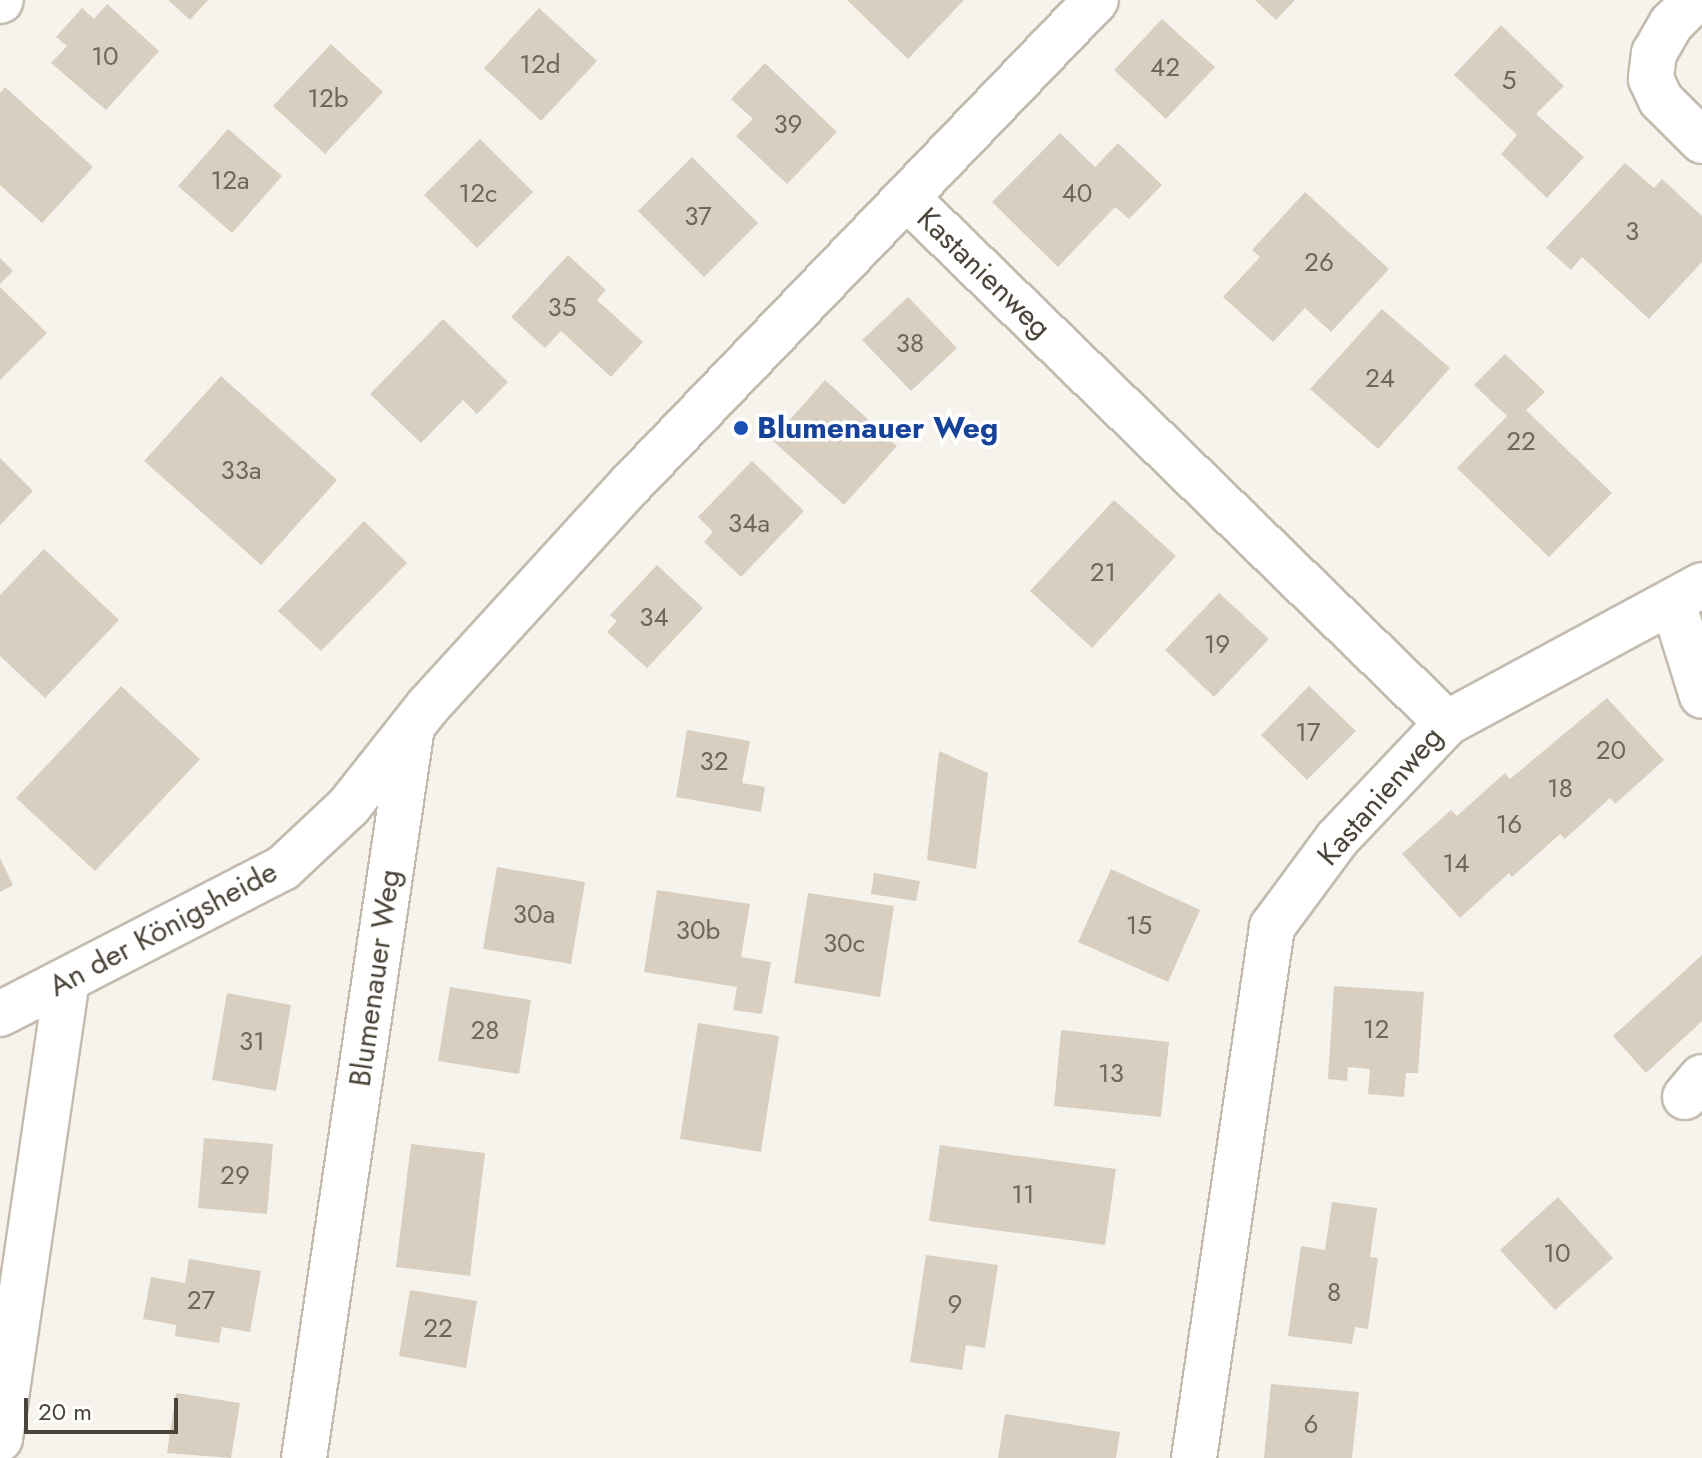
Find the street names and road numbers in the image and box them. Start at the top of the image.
street label: Kastanienweg [910,200,1058,346]
street label: Kastanienweg [1310,719,1450,873]
street label: An der Königsheide [43,854,283,1004]
street label: Blumenauer Weg [342,867,408,1089]

